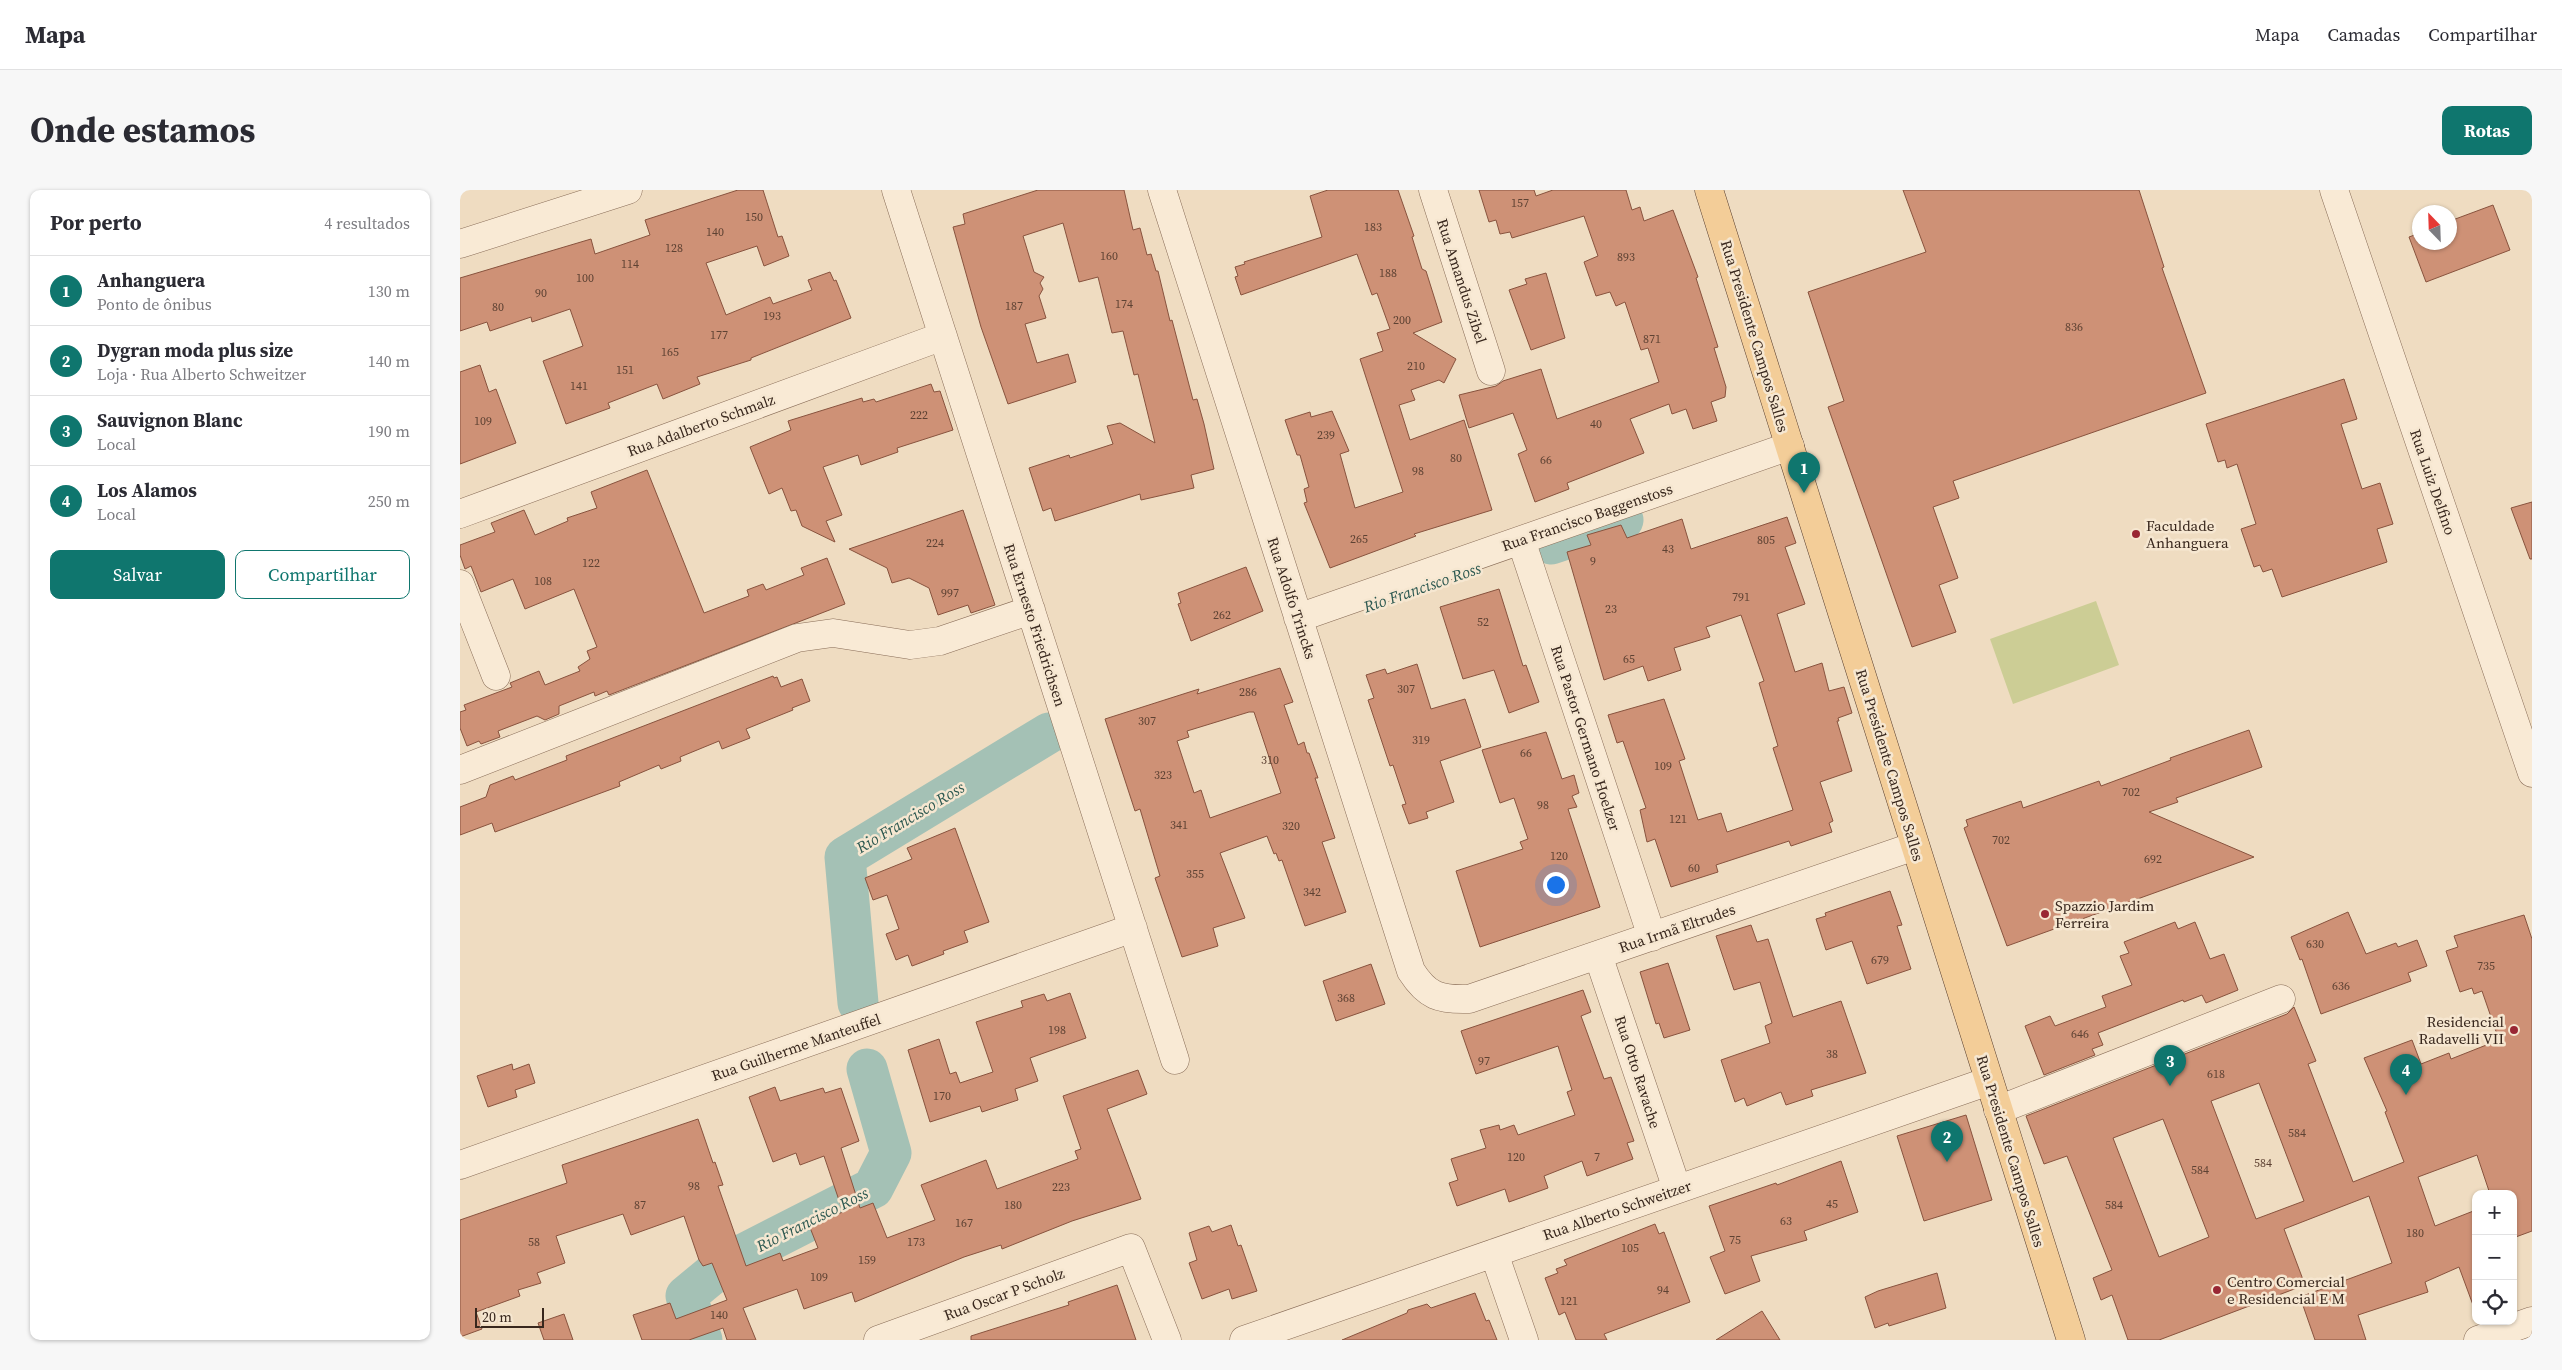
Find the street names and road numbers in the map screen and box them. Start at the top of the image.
street label: Rua Amandus Zibel [1432,216,1492,347]
street label: Rua Presidente Campos Salles [1716,237,1794,435]
street label: Rua Adalberto Schmalz [624,388,778,461]
street label: Rua Luiz Delfino [2405,426,2461,538]
street label: Rua Francisco Baggenstoss [1499,478,1675,556]
street label: Rua Adolfo Trincks [1262,534,1322,662]
street label: Rua Ernesto Friedrichsen [999,541,1071,709]
street label: Rua Pastor Germano Hoelzer [1546,642,1626,834]
street label: Rua Presidente Campos Salles [1851,666,1929,864]
street label: Rua Irmã Eltrudes [1616,898,1738,958]
street label: Rua Guilherme Manteuffel [709,1008,884,1086]
street label: Rua Otto Ravache [1610,1013,1666,1131]
street label: Rua Presidente Campos Salles [1972,1052,2050,1250]
street label: Rua Alberto Schweitzer [1540,1174,1695,1245]
street label: Rua Oscar P Scholz [941,1262,1067,1326]

